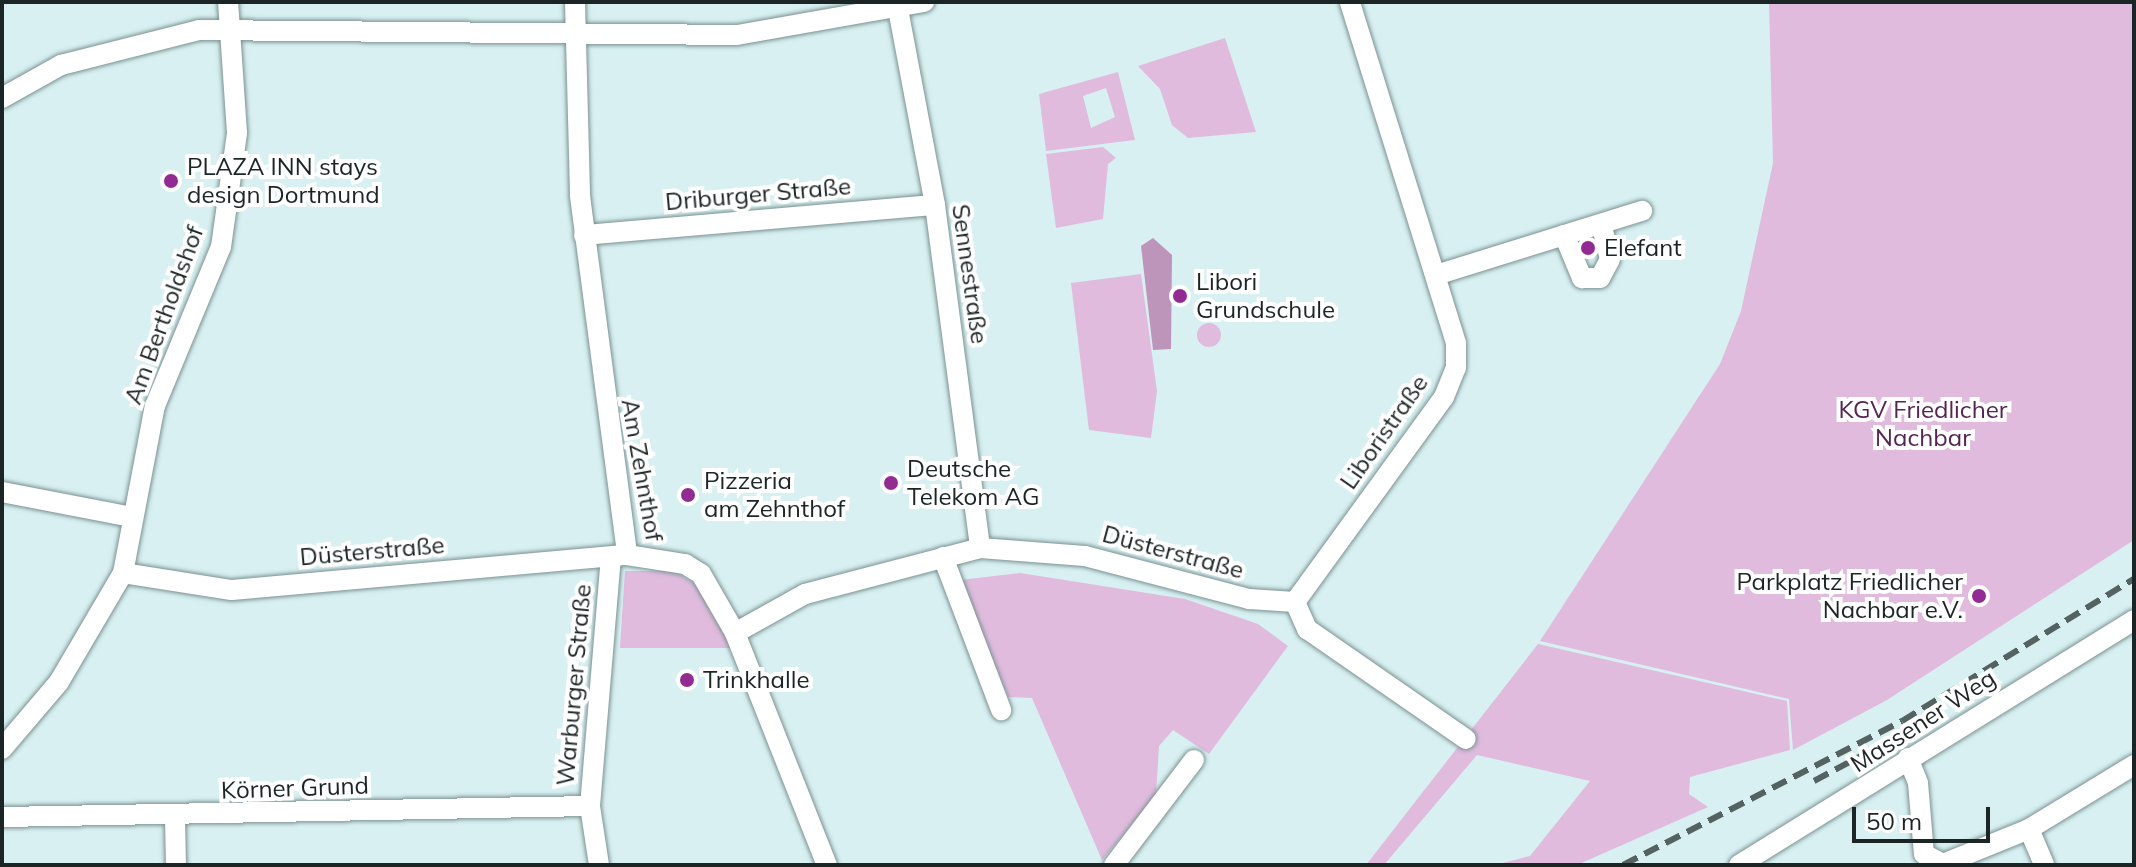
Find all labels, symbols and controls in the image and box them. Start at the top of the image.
place label: PLAZA INN stays design Dortmund [187,153,380,209]
marker: PLAZA INN stays design Dortmund [162,172,180,190]
street label: Driburger Straße [664,172,852,216]
street label: Sennestraße [946,202,994,346]
street label: Am Bertholdshof [118,222,210,408]
place label: Elefant [1604,234,1682,262]
marker: Elefant [1579,239,1597,257]
place label: Libori Grundschule [1196,268,1335,324]
marker: Libori Grundschule [1171,287,1189,305]
street label: Liboristraße [1334,369,1434,495]
street label: Am Zehnthof [615,396,669,544]
park label: KGV Friedlicher Nachbar [1838,396,2008,452]
place label: Deutsche Telekom AG [907,455,1039,511]
place label: Pizzeria am Zehnthof [704,467,845,523]
marker: Deutsche Telekom AG [882,474,900,492]
marker: Pizzeria am Zehnthof [679,486,697,504]
street label: Düsterstraße [1099,519,1247,585]
street label: Düsterstraße [299,530,445,572]
place label: Parkplatz Friedlicher Nachbar e.V. [1737,568,1963,624]
street label: Warburger Straße [551,583,597,787]
marker: Parkplatz Friedlicher Nachbar e.V. [1970,587,1988,605]
street label: Massener Weg [1845,664,2001,778]
place label: Trinkhalle [703,666,809,694]
marker: Trinkhalle [678,671,696,689]
street label: Körner Grund [221,771,369,805]
scale bar [1856,791,1994,841]
text: 50 m [1866,806,1922,836]

